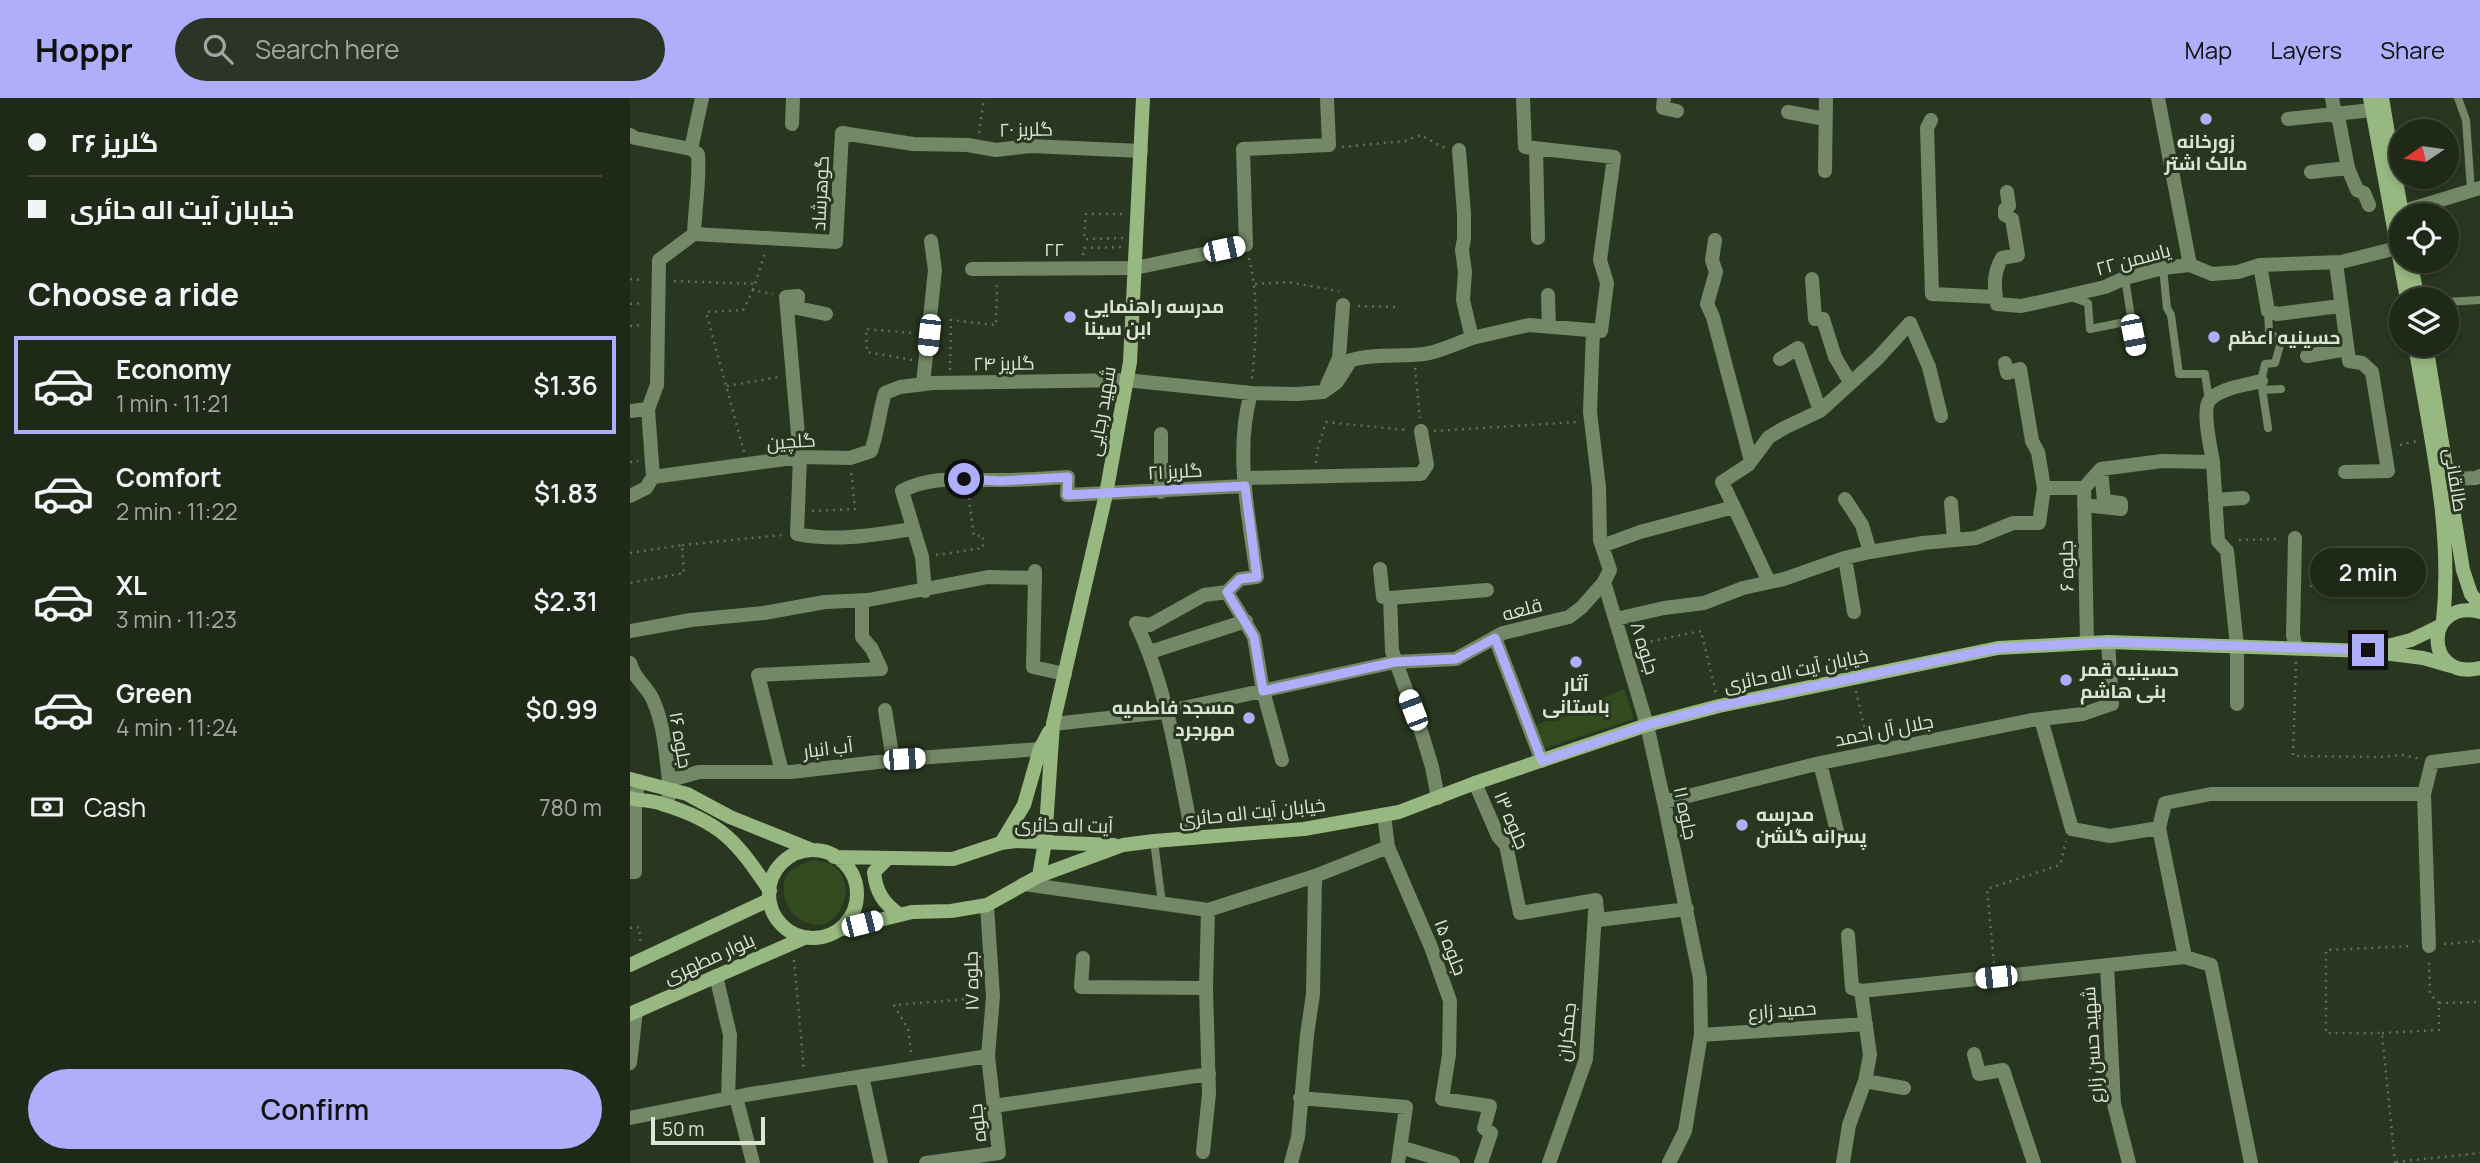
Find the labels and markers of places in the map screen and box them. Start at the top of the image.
marker: زورخانه مالک اشتر [2198,111,2214,127]
place label: زورخانه مالک اشتر [2164,128,2247,176]
place label: مدرسه راهنمایی ابن سینا [1084,293,1224,341]
marker: مدرسه راهنمایی ابن سینا [1062,309,1078,325]
place label: حسینیه اعظم [2228,324,2340,351]
marker: حسینیه اعظم [2206,329,2222,345]
marker: آثار باستانی [1568,654,1584,670]
place label: حسینیه قمر بنی هاشم [2079,656,2179,705]
place label: آثار باستانی [1542,671,1610,719]
marker: حسینیه قمر بنی هاشم [2058,672,2074,688]
place label: مسجد فاطمیه مهرجرد [1112,694,1235,742]
marker: مسجد فاطمیه مهرجرد [1241,710,1257,726]
place label: مدرسه پسرانه گلشن [1756,801,1867,850]
marker: مدرسه پسرانه گلشن [1734,817,1750,833]

